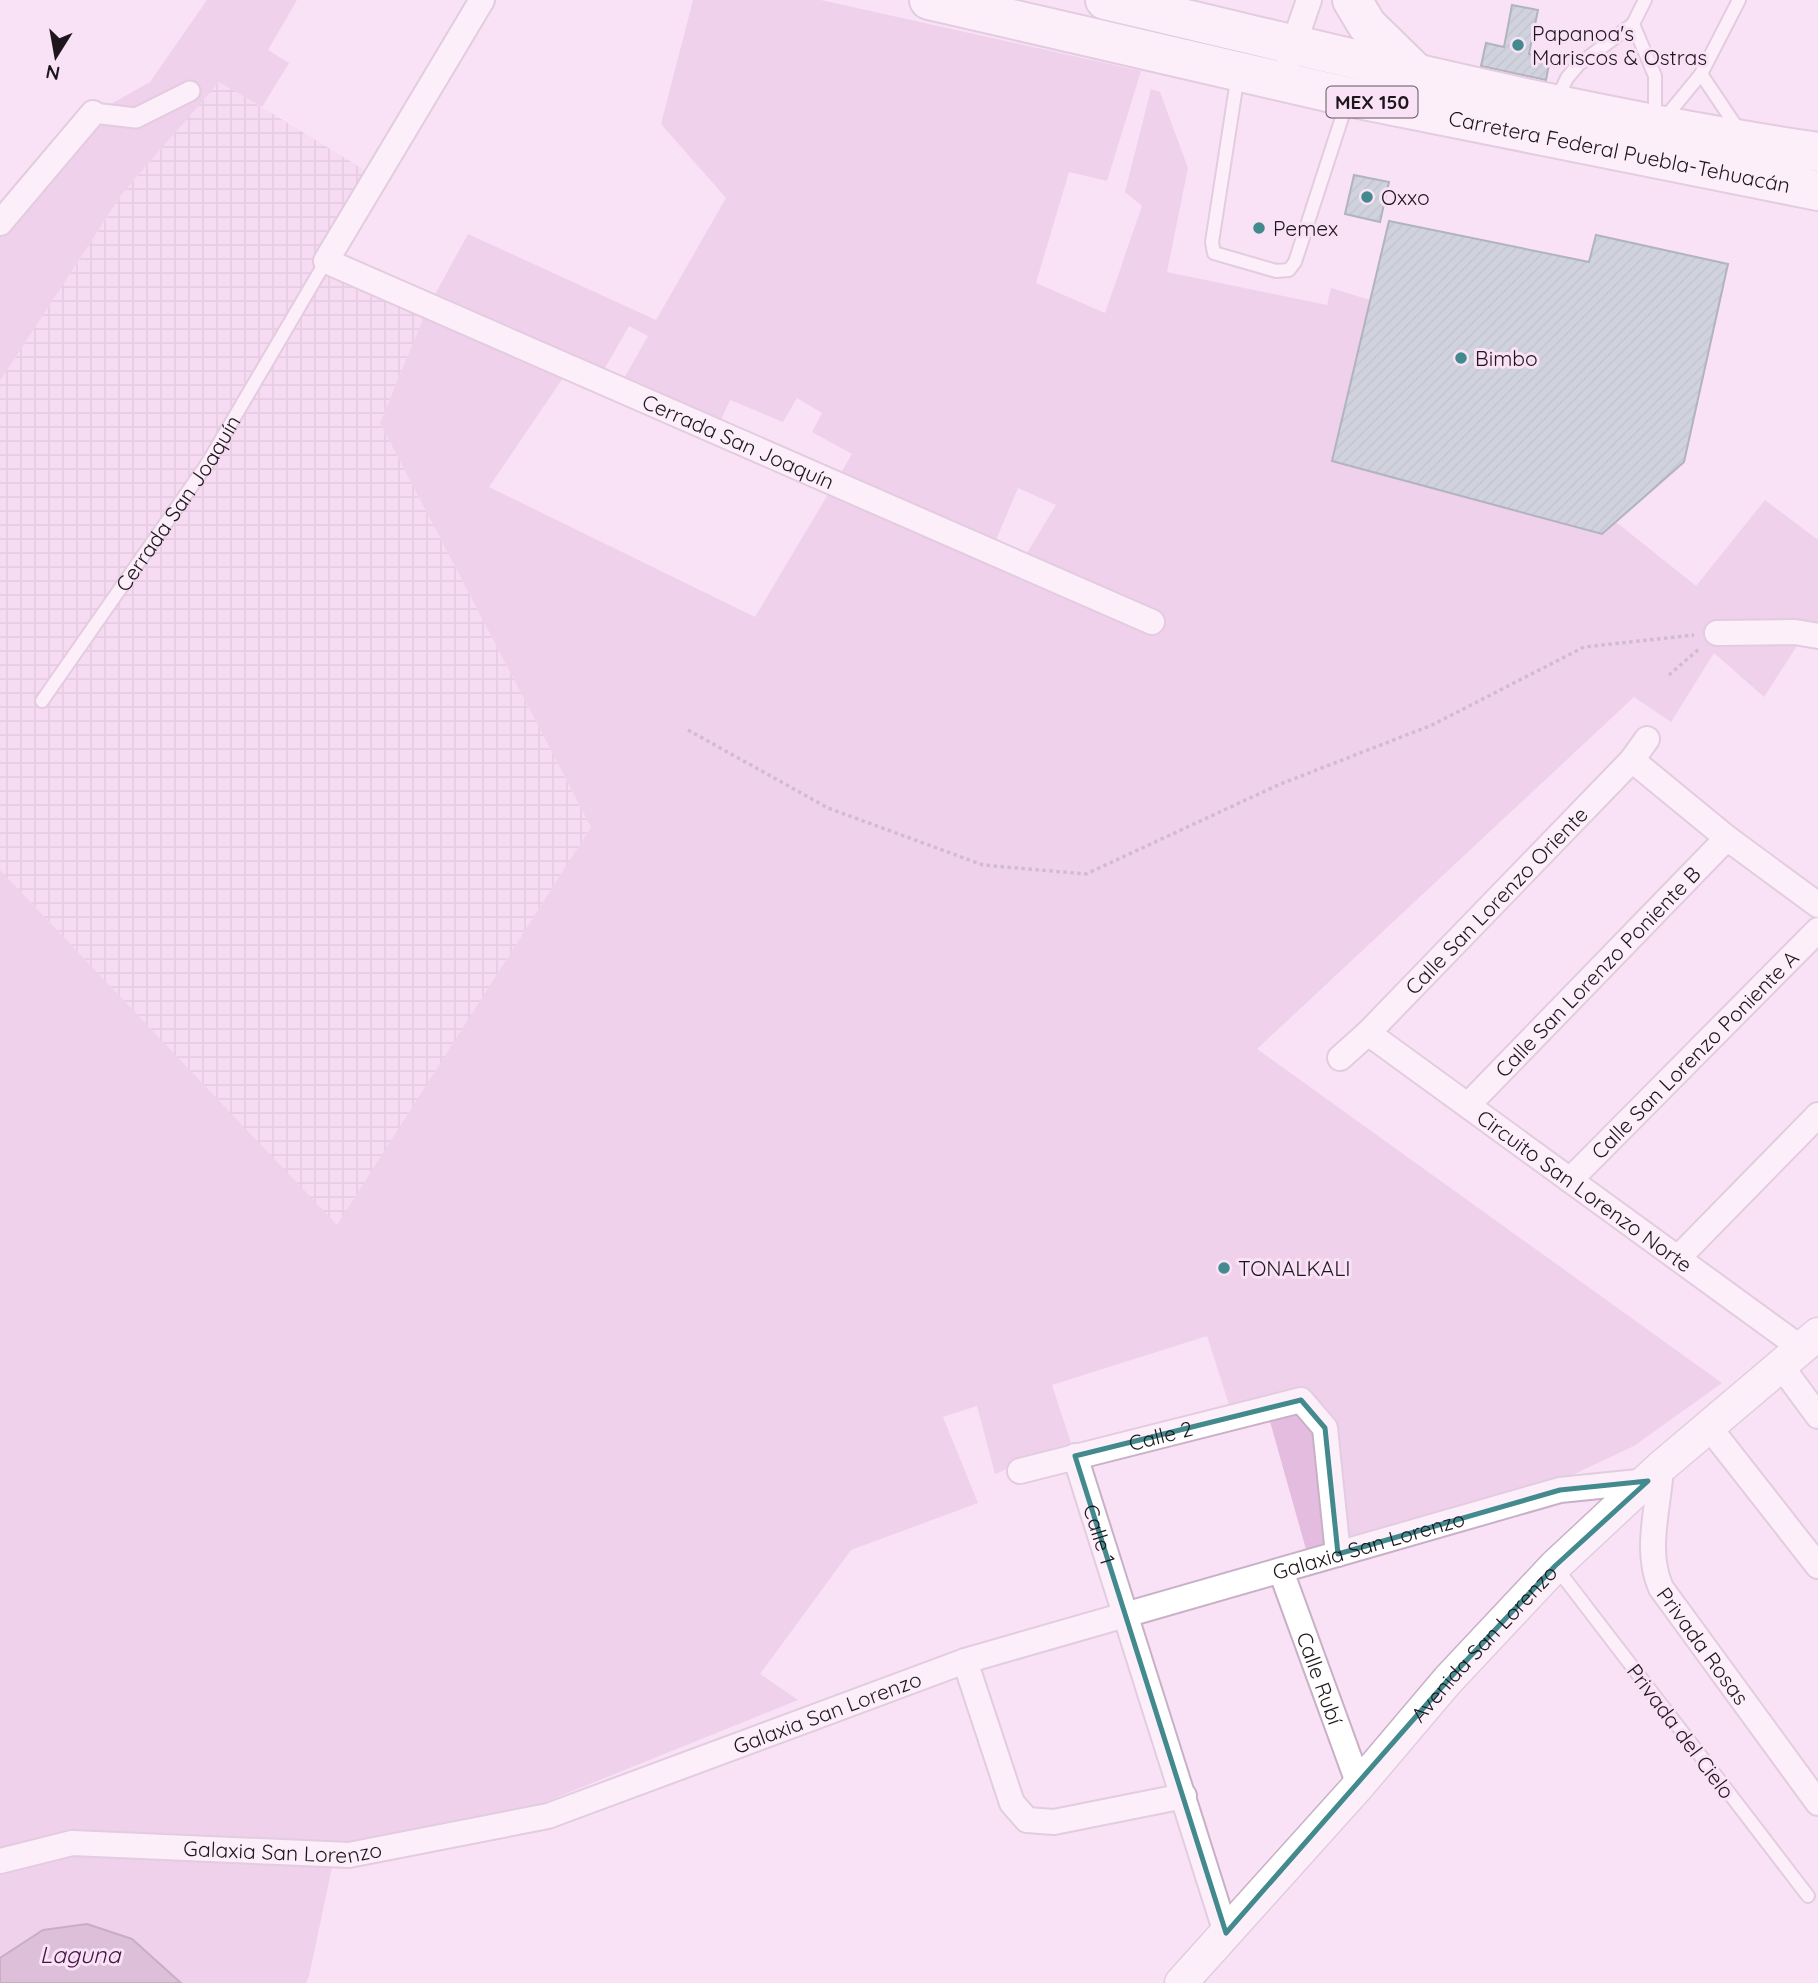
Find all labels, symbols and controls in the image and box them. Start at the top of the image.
place label: Papanoa's Mariscos & Ostras [1532,20,1707,70]
north arrow [21,21,91,91]
marker: Papanoa's Mariscos & Ostras [1510,37,1526,53]
text: N [44,60,62,86]
road number: MEX 150 [1326,86,1418,118]
street label: Carretera Federal Puebla-Tehuacán [1447,104,1793,198]
place label: Oxxo [1381,184,1430,210]
marker: Oxxo [1359,189,1375,205]
place label: Pemex [1273,215,1338,241]
marker: Pemex [1251,220,1267,236]
place label: Bimbo [1475,345,1538,371]
marker: Bimbo [1453,350,1469,366]
street label: Cerrada San Joaquín [638,388,838,494]
street label: Cerrada San Joaquín [109,410,246,596]
street label: Calle San Lorenzo Oriente [1400,801,1593,1000]
street label: Calle San Lorenzo Poniente B [1489,861,1706,1082]
street label: Calle San Lorenzo Poniente A [1586,945,1804,1164]
street label: Circuito San Lorenzo Norte [1472,1104,1697,1278]
place label: TONALKALI [1238,1255,1351,1281]
marker: TONALKALI [1216,1260,1232,1276]
street label: Calle 2 [1126,1415,1195,1456]
street label: Calle 1 [1078,1501,1121,1567]
street label: Galaxia San Lorenzo [1269,1505,1468,1585]
street label: Avenida San Lorenzo [1405,1559,1562,1727]
street label: Privada Rosas [1652,1582,1755,1710]
street label: Calle Rubí [1291,1628,1349,1728]
street label: Privada del Cielo [1622,1658,1740,1804]
street label: Galaxia San Lorenzo [729,1665,925,1759]
street label: Galaxia San Lorenzo [183,1835,384,1868]
water label: Laguna [40,1940,121,1969]

